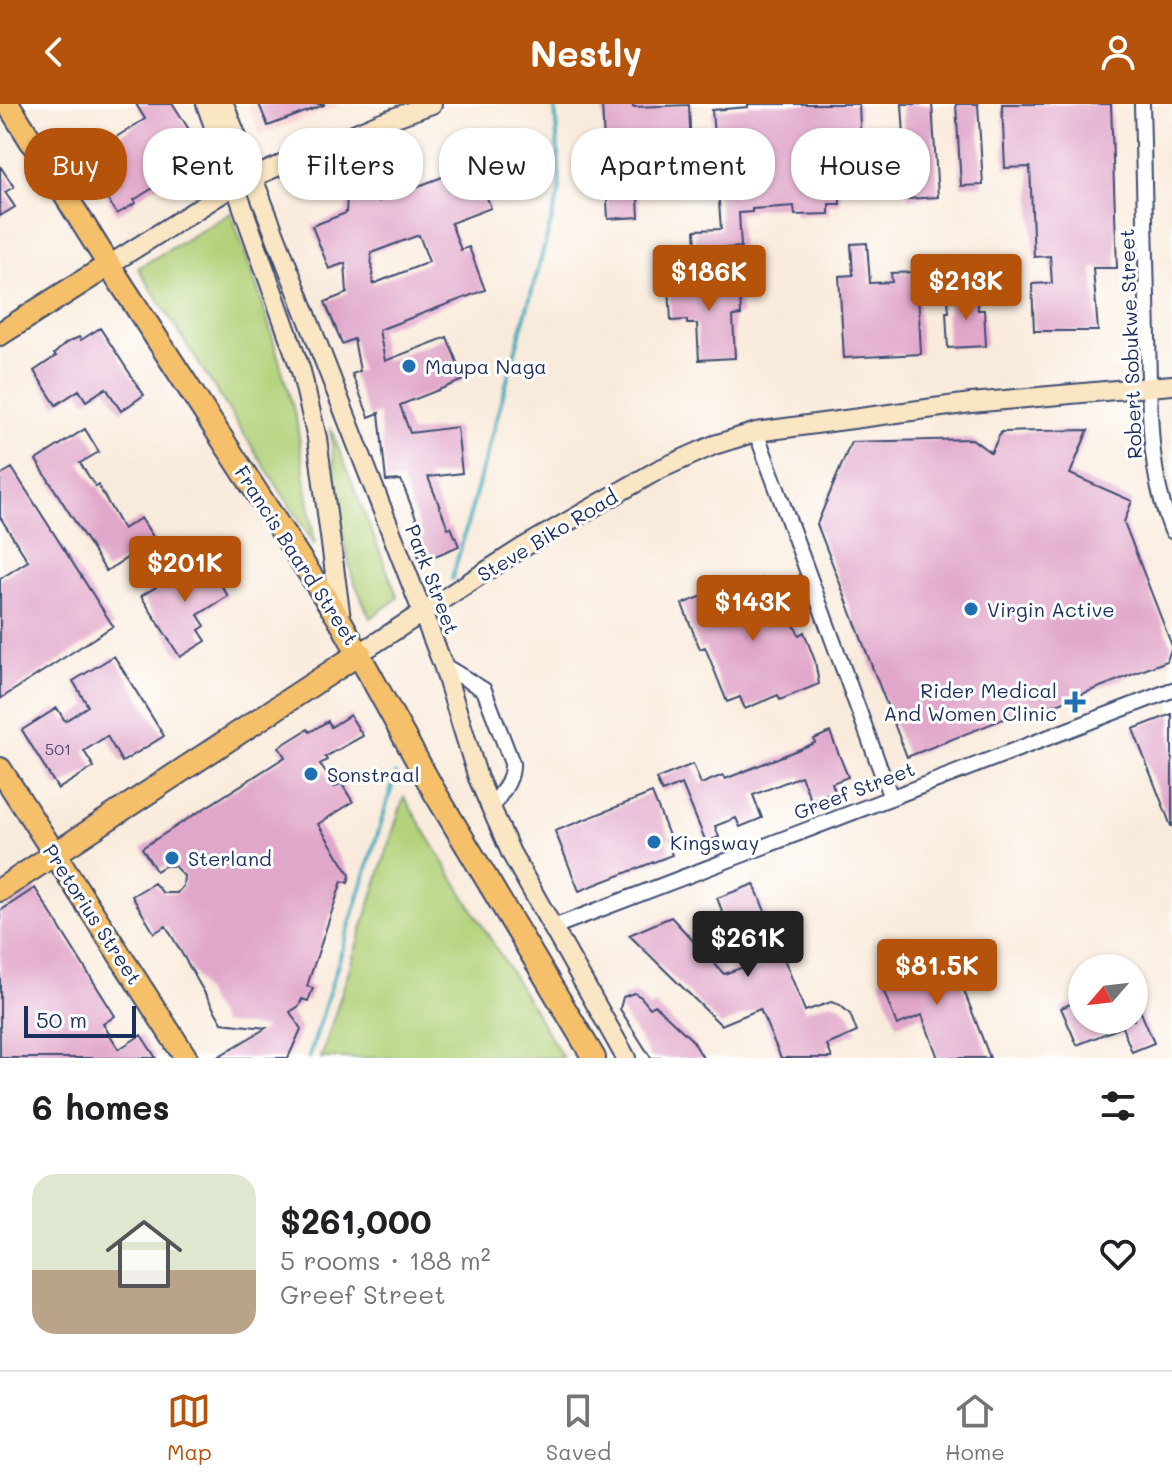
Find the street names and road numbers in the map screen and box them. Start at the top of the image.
street label: Robert Sobukwe Street [1113,228,1147,460]
street label: Francis Baard Street [229,460,365,650]
street label: Steve Biko Road [472,483,622,587]
street label: Park Street [400,520,466,638]
street label: Greef Street [790,755,918,825]
street label: Pretorius Street [38,839,148,989]

